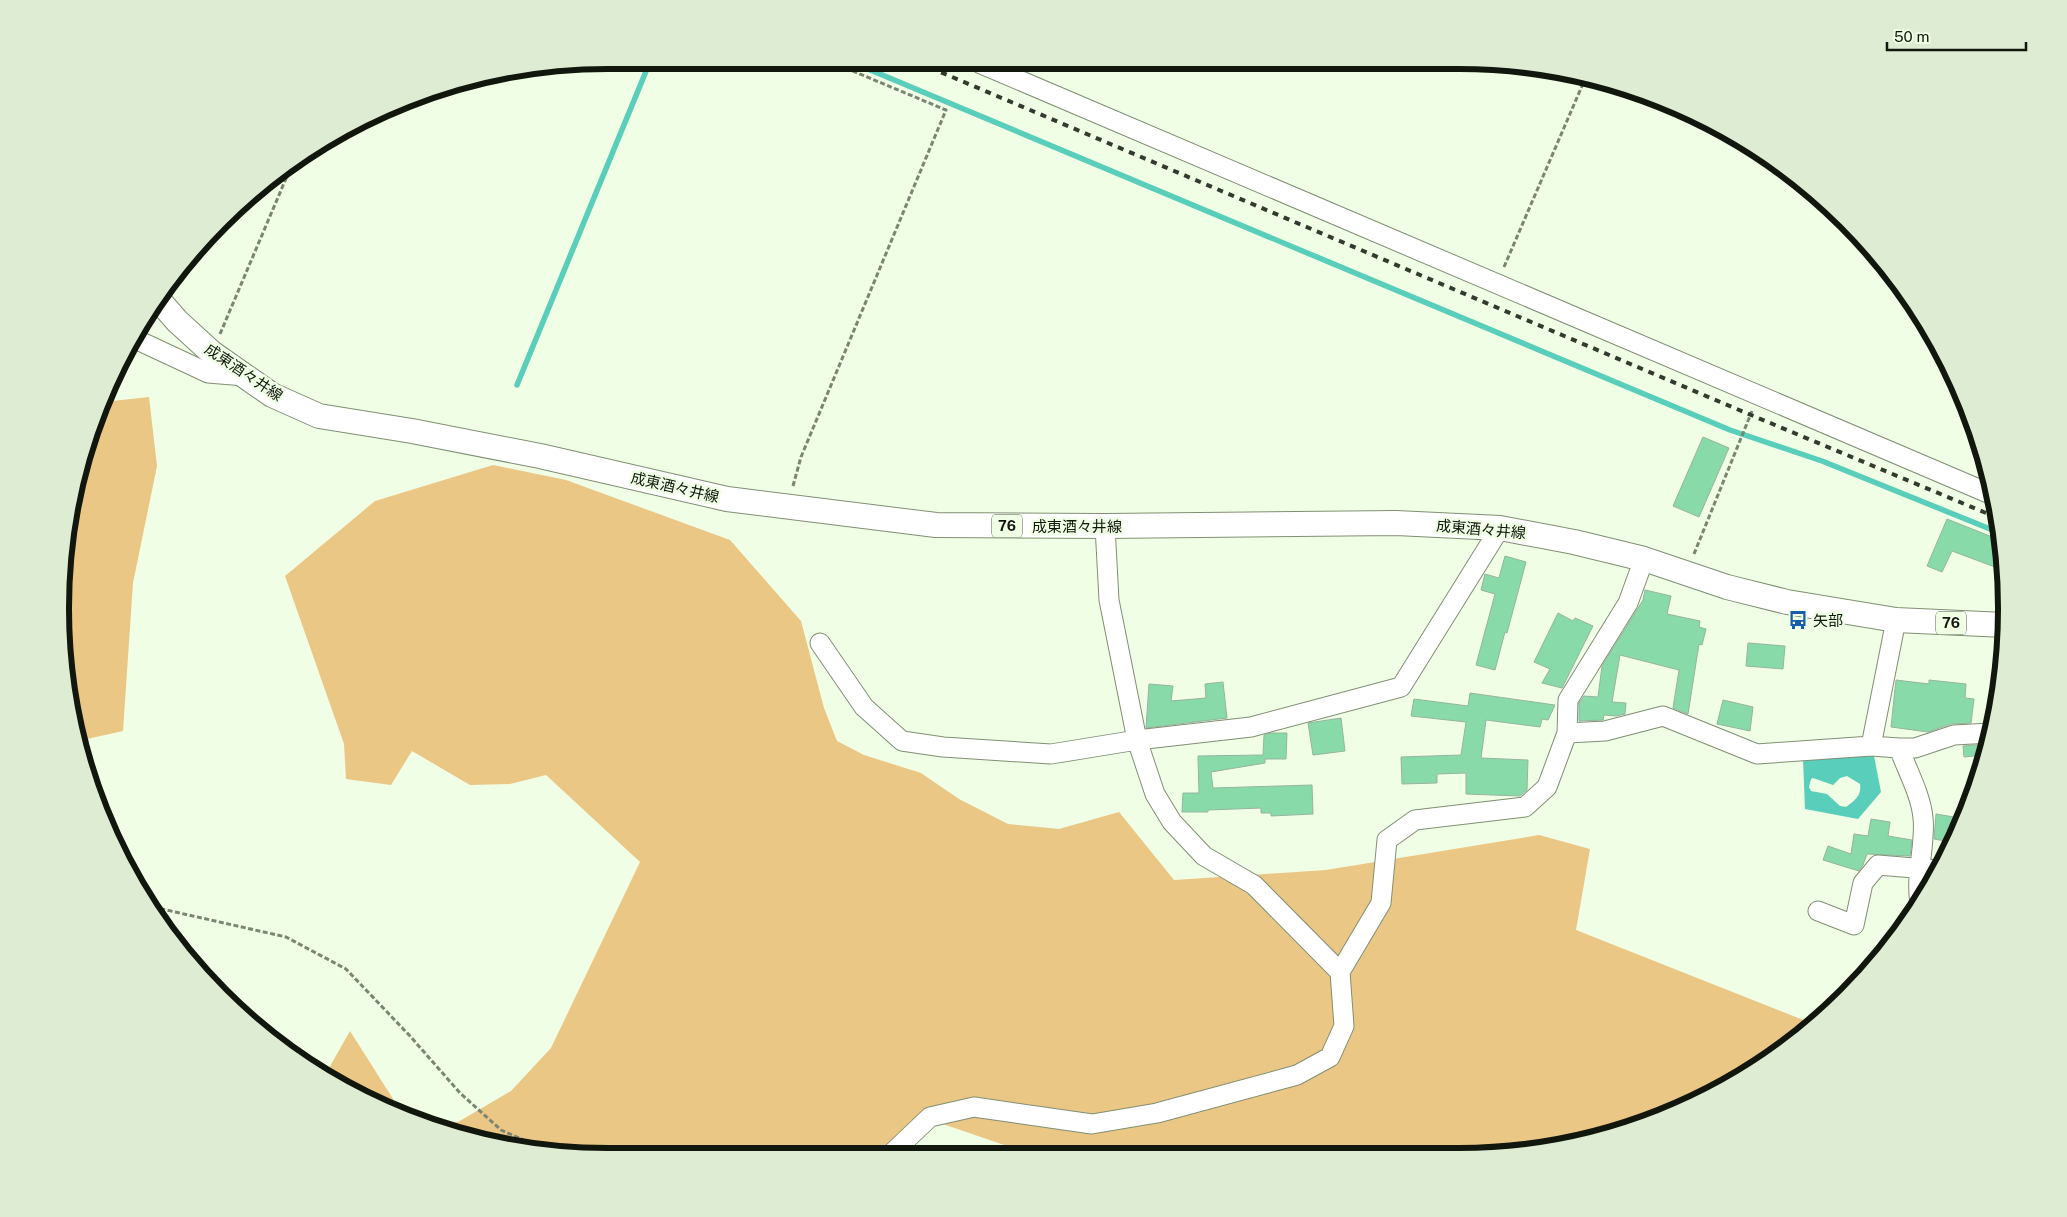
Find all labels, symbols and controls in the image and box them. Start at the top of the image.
scale bar [1887,20,2026,52]
text: 50 m [1894,28,1929,45]
street label: 成東酒々井線 [202,340,286,404]
street label: 成東酒々井線 [629,469,721,505]
road number: 76 [992,514,1022,538]
street label: 成東酒々井線 [1435,517,1527,541]
street label: 成東酒々井線 [1032,518,1122,535]
bus stop icon: 矢部 [1787,609,1809,631]
place label: 矢部 [1813,612,1843,629]
road number: 76 [1936,612,1966,634]

